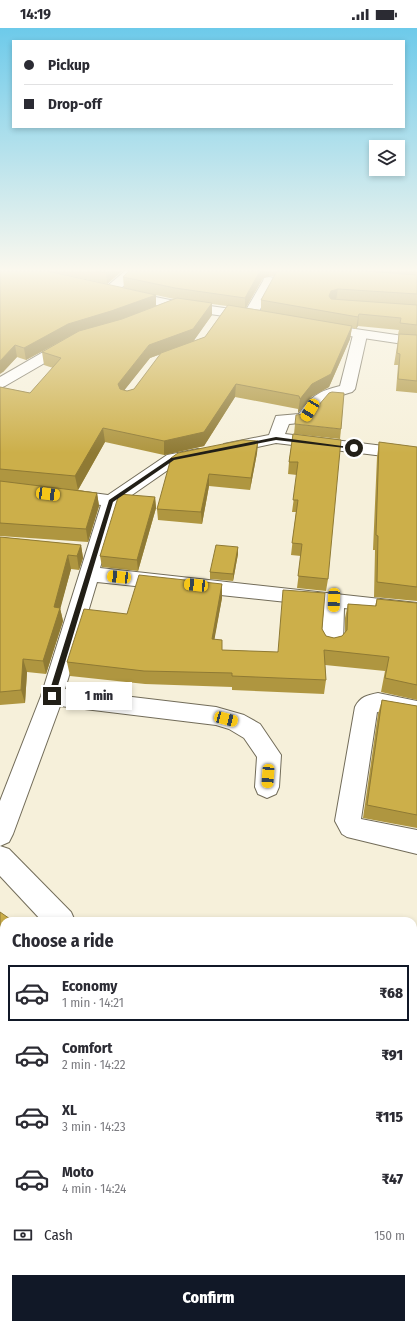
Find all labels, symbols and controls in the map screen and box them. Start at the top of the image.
text: 14:19 [20,5,51,23]
text: Pickup [48,56,90,74]
text: Drop-off [48,95,102,113]
map controls [369,140,405,176]
button: layers [369,140,405,176]
car [299,397,321,423]
route start [345,439,363,457]
car [35,487,61,501]
car [106,570,132,584]
car [183,578,209,592]
car [328,588,340,612]
callout: 1 min [66,682,132,710]
route end [43,687,61,705]
text: 1 min [85,688,113,703]
car [213,710,239,728]
car [261,764,275,788]
text: Choose a ride [12,930,114,952]
icon: car [14,975,50,1011]
text: Economy [62,977,117,995]
text: ₹68 [380,984,403,1002]
text: 1 min · 14:21 [62,995,124,1010]
icon: car [14,1037,50,1073]
text: Comfort [62,1039,113,1057]
text: ₹91 [381,1046,403,1064]
text: 2 min · 14:22 [62,1057,125,1072]
icon: car [14,1099,50,1135]
text: XL [62,1101,77,1119]
text: ₹115 [375,1108,403,1126]
text: 3 min · 14:23 [62,1119,126,1134]
icon: car [14,1161,50,1197]
text: Moto [62,1163,94,1181]
text: ₹47 [382,1170,403,1188]
text: 4 min · 14:24 [62,1181,126,1196]
icon: cash [12,1224,34,1246]
text: Cash [44,1226,73,1244]
text: 150 m [374,1228,405,1243]
button: Confirm [12,1275,405,1321]

